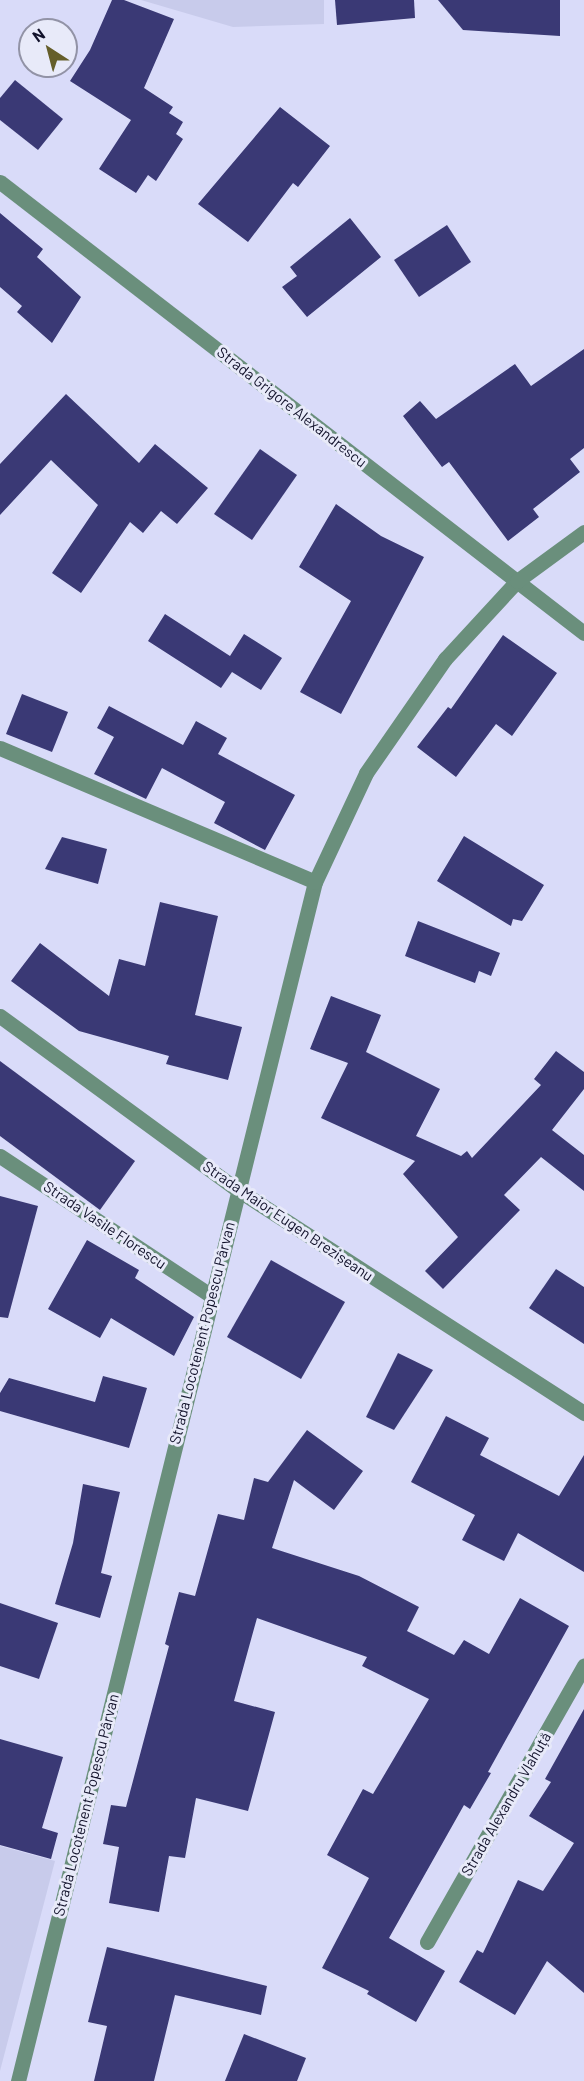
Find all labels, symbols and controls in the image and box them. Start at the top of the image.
north arrow [18,18,78,78]
text: N [28,24,48,45]
street label: Strada Grigore Alexandrescu [214,343,370,471]
street label: Strada Maior Eugen Brezișeanu [199,1157,377,1285]
street label: Strada Vasile Florescu [40,1177,170,1273]
street label: Strada Locotenent Popescu Pârvan [166,1220,238,1446]
street label: Strada Locotenent Popescu Pârvan [50,1692,122,1918]
street label: Strada Alexandru Vlahuță [457,1729,555,1879]

